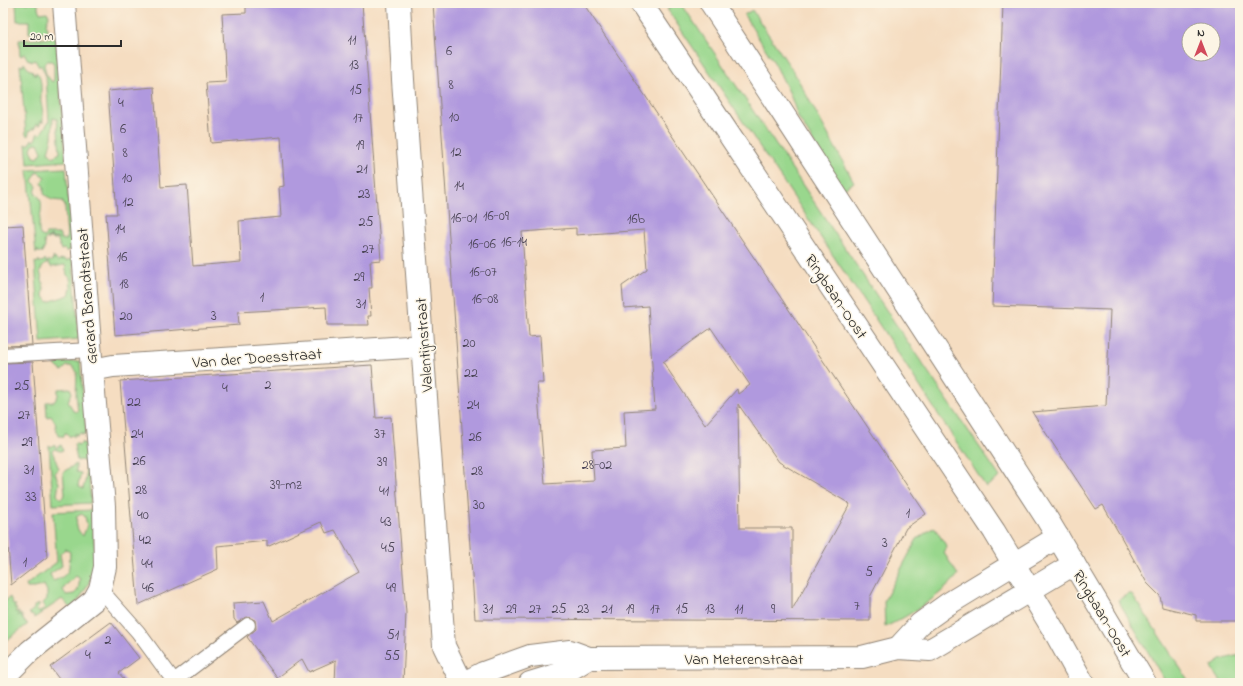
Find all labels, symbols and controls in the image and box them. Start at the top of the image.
scale bar [24,22,121,48]
north arrow [1181,22,1221,62]
text: N [1197,25,1205,41]
text: 20 m [30,28,53,46]
house number: 11 [348,30,357,51]
house number: 6 [446,41,452,62]
house number: 13 [349,55,359,76]
house number: 8 [448,75,454,96]
house number: 15 [350,80,362,101]
house number: 4 [118,93,124,114]
house number: 10 [449,107,459,128]
house number: 17 [353,108,363,129]
house number: 6 [120,119,126,140]
house number: 19 [356,135,365,156]
house number: 12 [450,142,462,163]
house number: 8 [122,143,128,164]
house number: 21 [356,159,368,180]
house number: 10 [122,168,132,189]
house number: 14 [454,176,464,197]
house number: 23 [358,184,371,205]
house number: 12 [122,192,134,213]
house number: 16-09 [483,206,510,227]
house number: 16-01 [451,208,478,229]
house number: 16b [627,209,646,230]
house number: 25 [359,212,373,233]
house number: 14 [115,219,125,240]
street label: Gerard Brandtstraat [71,226,105,365]
house number: 16-14 [501,232,527,253]
house number: 16-06 [468,234,496,255]
house number: 27 [362,239,375,260]
house number: 16 [117,247,127,268]
street label: Ringbaan-Oost [798,250,873,345]
house number: 16-07 [469,262,497,283]
house number: 29 [353,267,365,288]
house number: 18 [119,274,129,295]
house number: 1 [260,287,265,308]
house number: 16-08 [471,289,499,310]
house number: 31 [356,294,367,315]
street label: Valentijnstraat [410,296,440,394]
house number: 20 [119,306,133,327]
house number: 3 [211,306,217,327]
house number: 20 [462,333,476,354]
street label: Van der Doesstraat [191,342,323,376]
house number: 22 [464,363,478,384]
house number: 2 [265,375,272,396]
house number: 25 [15,376,29,397]
house number: 4 [222,378,228,399]
house number: 22 [127,392,141,413]
house number: 24 [467,395,480,416]
house number: 27 [18,405,31,426]
house number: 24 [131,424,144,445]
house number: 37 [374,424,386,445]
house number: 26 [468,427,482,448]
house number: 29 [21,432,33,453]
house number: 26 [132,451,146,472]
house number: 39 [377,452,388,473]
house number: 28-02 [582,455,612,476]
house number: 31 [24,460,35,481]
house number: 28 [471,461,483,482]
house number: 39-mz [270,475,302,496]
house number: 28 [135,480,147,501]
house number: 41 [379,481,390,502]
house number: 33 [25,487,37,508]
house number: 30 [473,495,485,516]
house number: 1 [906,503,911,524]
house number: 40 [137,505,149,526]
house number: 43 [380,512,392,533]
house number: 42 [139,530,151,551]
house number: 3 [882,533,888,554]
house number: 45 [381,538,395,559]
house number: 1 [23,552,28,573]
house number: 44 [141,554,153,575]
house number: 5 [865,562,873,583]
street label: Ringbaan-Oost [1066,566,1137,663]
house number: 46 [142,578,154,599]
house number: 49 [386,578,397,599]
house number: 7 [854,596,860,617]
house number: 31 [483,599,494,620]
house number: 29 [505,599,517,620]
house number: 27 [529,599,542,620]
house number: 25 [552,599,566,620]
house number: 23 [577,599,590,620]
house number: 21 [601,599,613,620]
house number: 19 [626,599,635,620]
house number: 17 [650,599,660,620]
house number: 15 [676,599,688,620]
house number: 13 [705,599,715,620]
house number: 11 [735,599,744,620]
house number: 9 [771,599,776,620]
house number: 51 [387,625,400,646]
house number: 2 [105,630,112,651]
house number: 4 [85,645,91,666]
house number: 55 [384,646,400,667]
street label: Van Meterenstraat [684,648,804,672]

